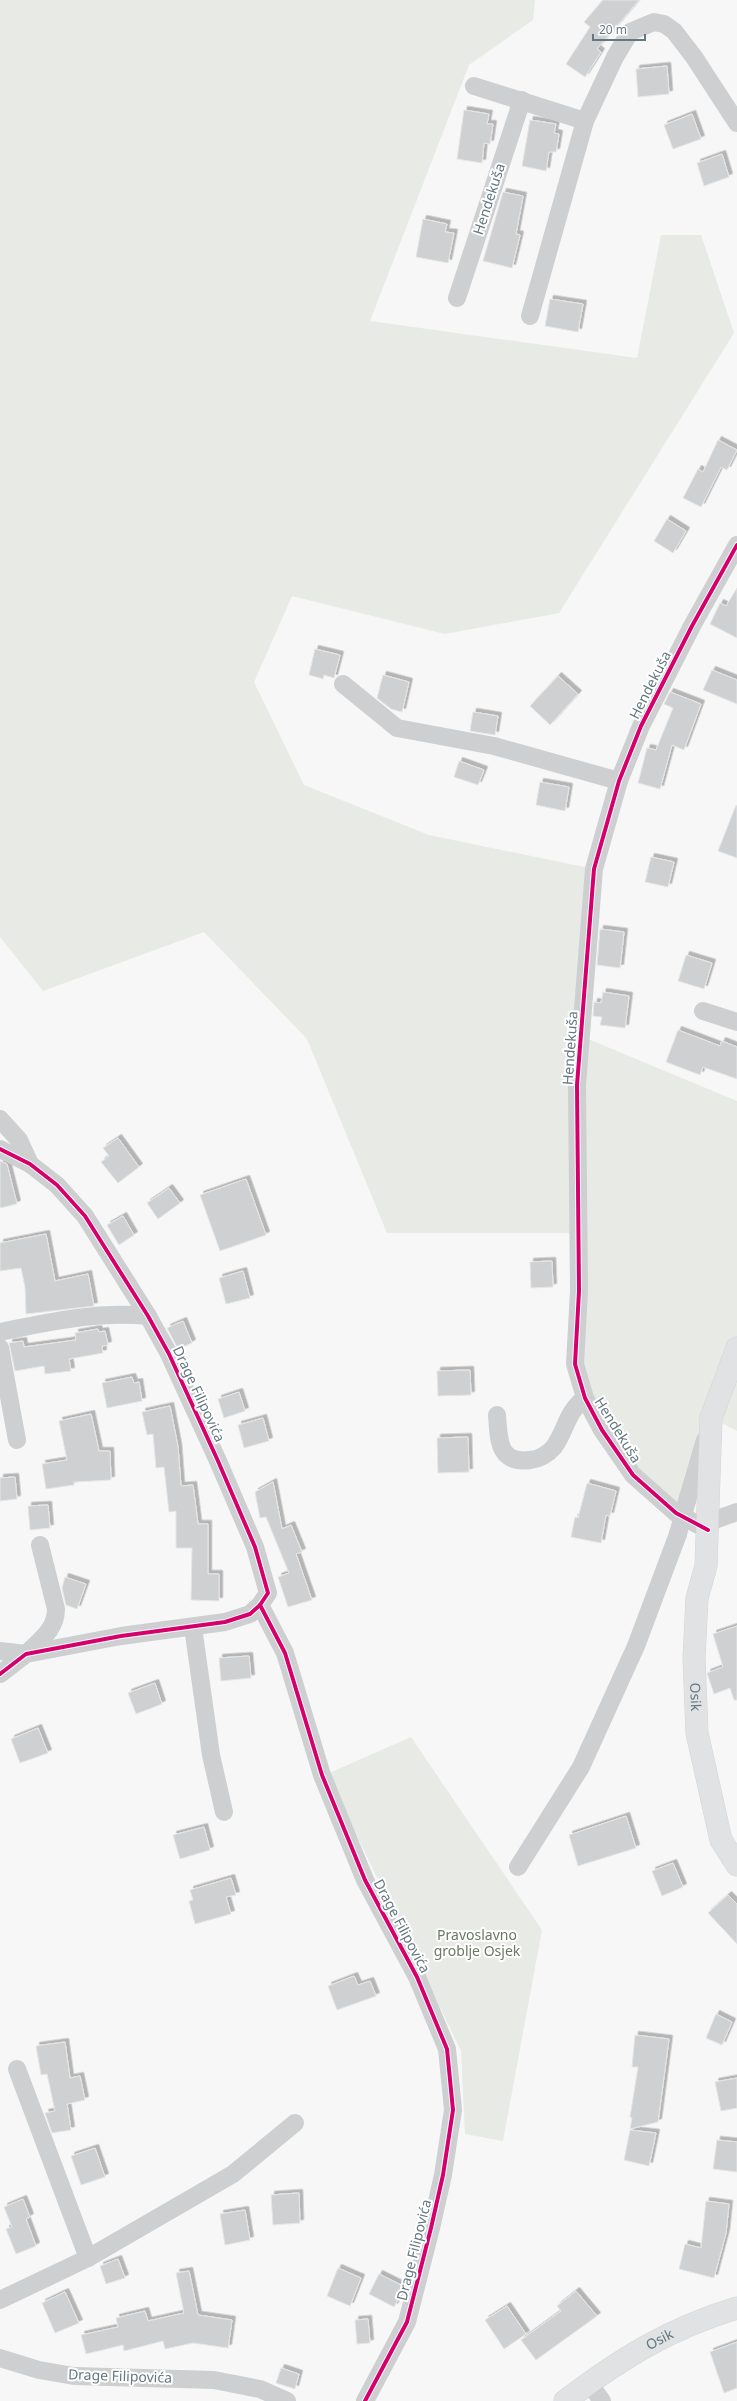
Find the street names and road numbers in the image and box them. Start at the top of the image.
street label: Hendekuša [468,161,509,237]
street label: Hendekuša [624,647,675,722]
street label: Hendekuša [557,1010,582,1086]
street label: Drage Filipovića [169,1343,230,1445]
street label: Hendekuša [591,1393,646,1466]
street label: Osik [686,1682,706,1712]
street label: Drage Filipovića [370,1875,435,1976]
street label: Drage Filipovića [392,2197,435,2303]
street label: Osik [642,2324,677,2354]
street label: Drage Filipovića [68,2364,172,2387]

